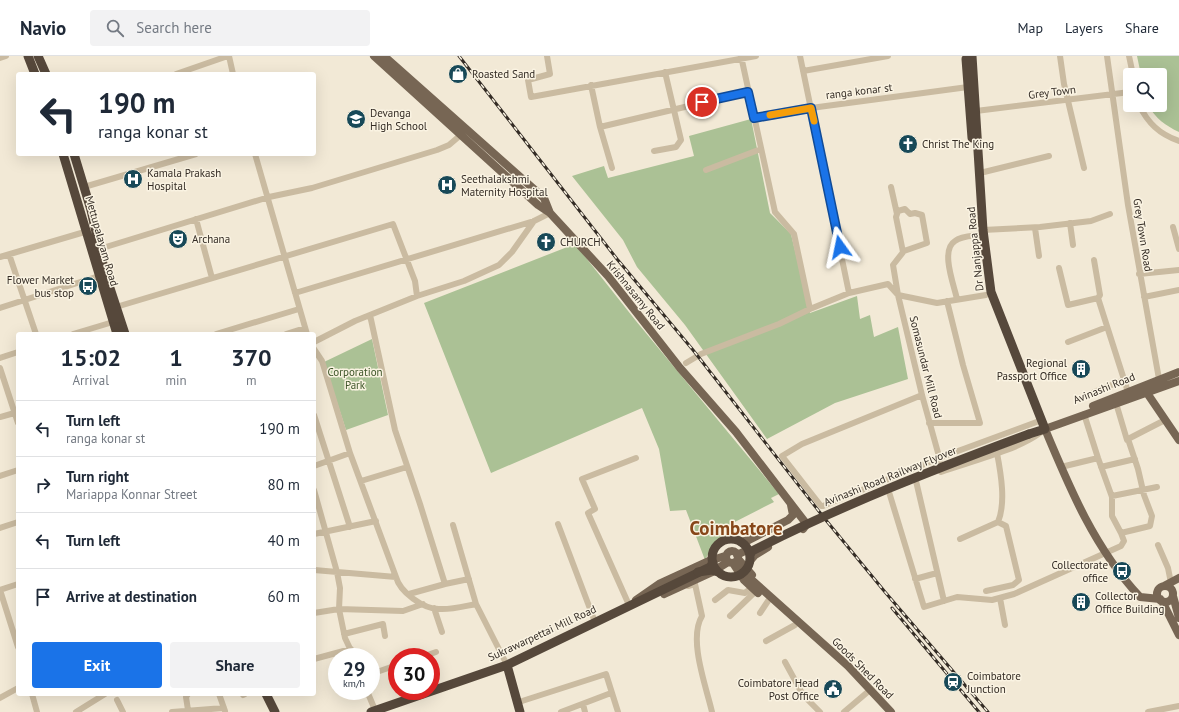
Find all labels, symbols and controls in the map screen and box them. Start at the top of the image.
search box [90,10,370,46]
text: Navio [20,16,66,40]
icon: search [104,17,126,39]
text: Search here [136,18,212,37]
text: Map [1017,19,1043,37]
text: Layers [1065,19,1103,37]
text: Share [1125,19,1159,37]
shop icon: Roasted Sand [447,63,469,85]
place label: Roasted Sand [472,67,535,81]
map controls [1123,68,1167,112]
button: search [1123,68,1167,112]
street label: ranga konar st [825,80,893,102]
street label: Grey Town [1027,82,1077,102]
text: 190 m [98,84,175,121]
pin [685,85,719,119]
icon: left [32,88,84,140]
icon: arrive [691,91,713,113]
place label: Devanga High School [370,106,428,133]
school or university icon: Devanga High School [345,108,367,130]
text: ranga konar st [98,120,208,143]
church icon: Christ The King [897,133,919,155]
place label: Christ The King [922,137,994,151]
place label: Kamala Prakash Hospital [147,166,221,193]
hospital icon: Kamala Prakash Hospital [122,168,144,190]
place label: Seethalakshmi Maternity Hospital [461,172,548,199]
hospital icon: Seethalakshmi Maternity Hospital [436,174,458,196]
street label: Mettupalayam Road [82,194,122,288]
street label: Grey Town Road [1130,197,1156,273]
street label: Dr Nanjappa Road [964,206,986,292]
position arrow [819,226,861,268]
theatre icon: Archana [167,228,189,250]
church icon: CHURCH [535,231,557,253]
place label: Archana [192,232,230,246]
place label: CHURCH [560,235,601,249]
street label: Krishnasamy Road [604,257,668,333]
place label: Flower Market bus stop [7,273,74,300]
bus stop icon: Flower Market bus stop [77,275,99,297]
street label: Somasundar Mill Road [906,314,946,420]
text: 15:02 [60,342,121,373]
text: 1 [169,342,183,373]
text: 370 [231,342,272,373]
place label: Regional Passport Office [997,356,1068,383]
building icon: Regional Passport Office [1070,358,1092,380]
park label: Corporation Park [327,365,383,392]
street label: Avinashi Road [1071,369,1137,407]
text: Arrival [73,372,109,389]
text: min [165,372,187,389]
text: m [246,372,257,389]
text: Turn left [66,411,120,430]
icon: left [32,418,54,440]
text: 190 m [259,419,300,438]
text: ranga konar st [66,430,145,447]
street label: Avinashi Road Railway Flyover [822,443,959,509]
text: Turn right [66,467,129,486]
icon: right [32,474,54,496]
text: 80 m [267,475,300,494]
text: Mariappa Konnar Street [66,486,197,503]
district label: Coimbatore [689,516,783,540]
icon: left [32,530,54,552]
text: Turn left [66,531,120,550]
text: 40 m [267,531,300,550]
place label: Collectorate office [1051,558,1108,585]
bus stop icon: Collectorate office [1111,560,1133,582]
icon: arrive [32,586,54,608]
text: Arrive at destination [66,587,197,606]
text: 60 m [267,587,300,606]
place label: Collector Office Building [1095,589,1165,616]
building icon: Collector Office Building [1070,591,1092,613]
street label: Sukrawarpettai Mill Road [485,602,599,664]
street label: Goods Shed Road [829,634,897,702]
button: Exit [32,642,162,688]
button: Share [170,642,300,688]
speed limit sign: 30 [388,648,440,700]
text: 29 [343,656,365,682]
place label: Coimbatore Junction [966,669,1021,696]
station icon: Coimbatore Junction [942,671,964,693]
place label: Coimbatore Head Post Office [738,676,819,703]
text: km/h [343,677,365,690]
public building icon: Coimbatore Head Post Office [822,678,844,700]

